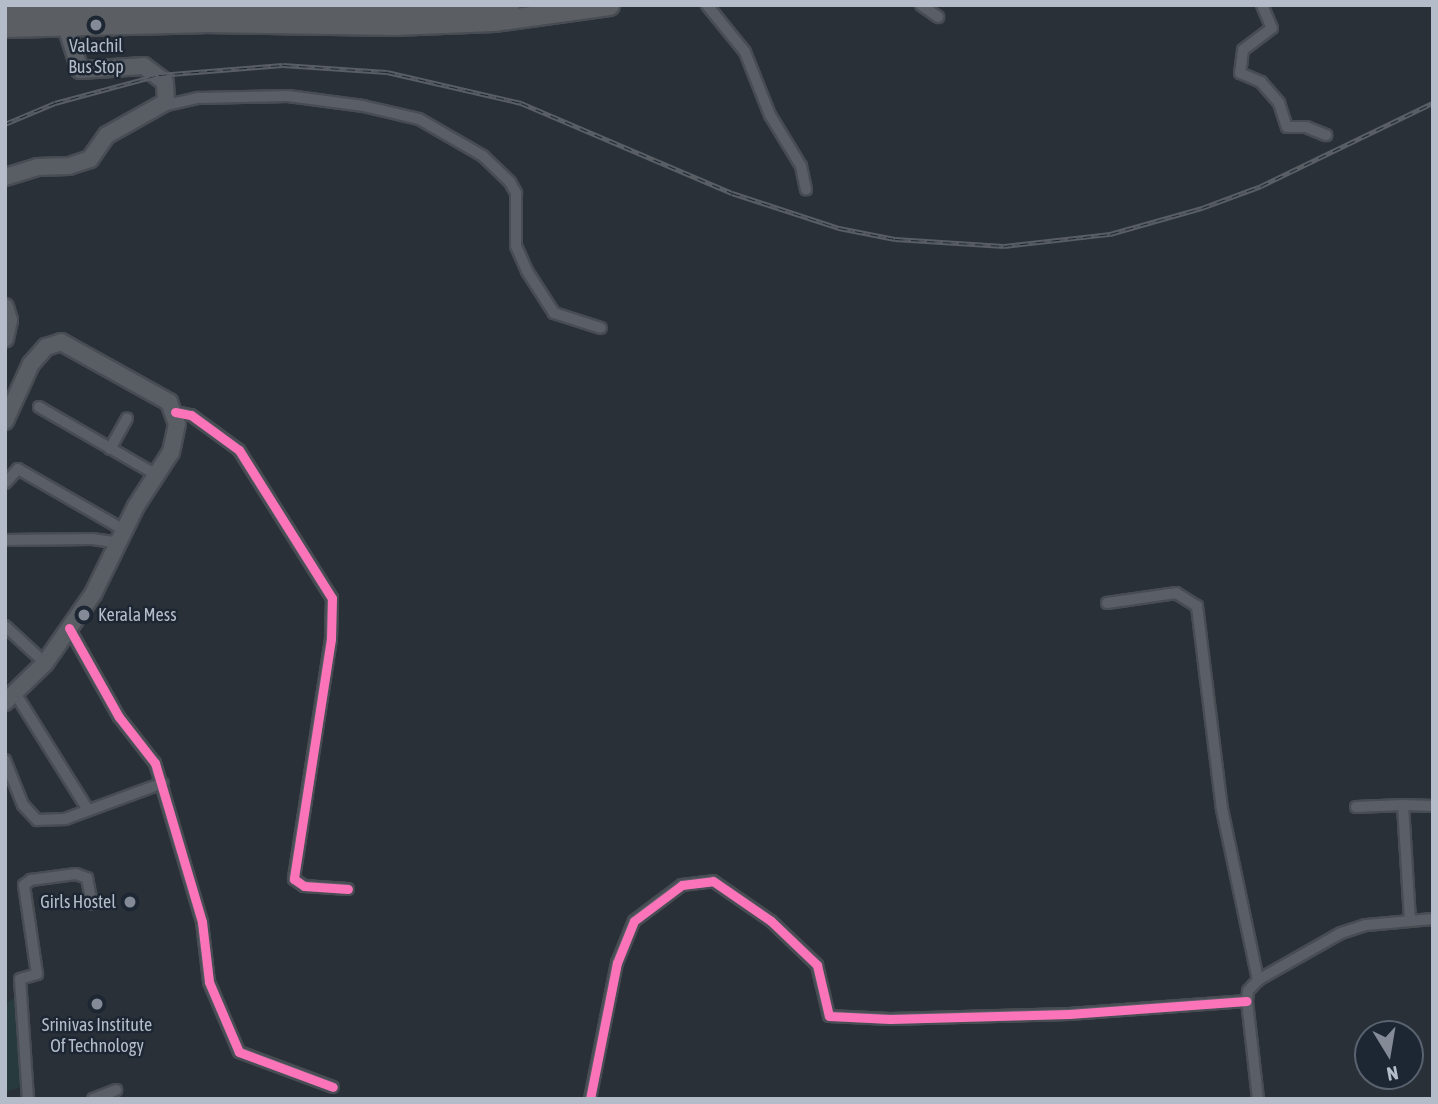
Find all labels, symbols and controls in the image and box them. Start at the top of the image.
marker: Valachil Bus Stop [88,17,104,33]
place label: Valachil Bus Stop [68,36,124,78]
place label: Kerala Mess [98,604,176,626]
marker: Kerala Mess [76,607,92,623]
place label: Girls Hostel [40,891,116,913]
marker: Girls Hostel [122,894,138,910]
marker: Srinivas Institute Of Technology [89,996,105,1012]
place label: Srinivas Institute Of Technology [42,1015,152,1058]
north arrow [1354,1020,1424,1090]
text: N [1385,1062,1400,1086]

